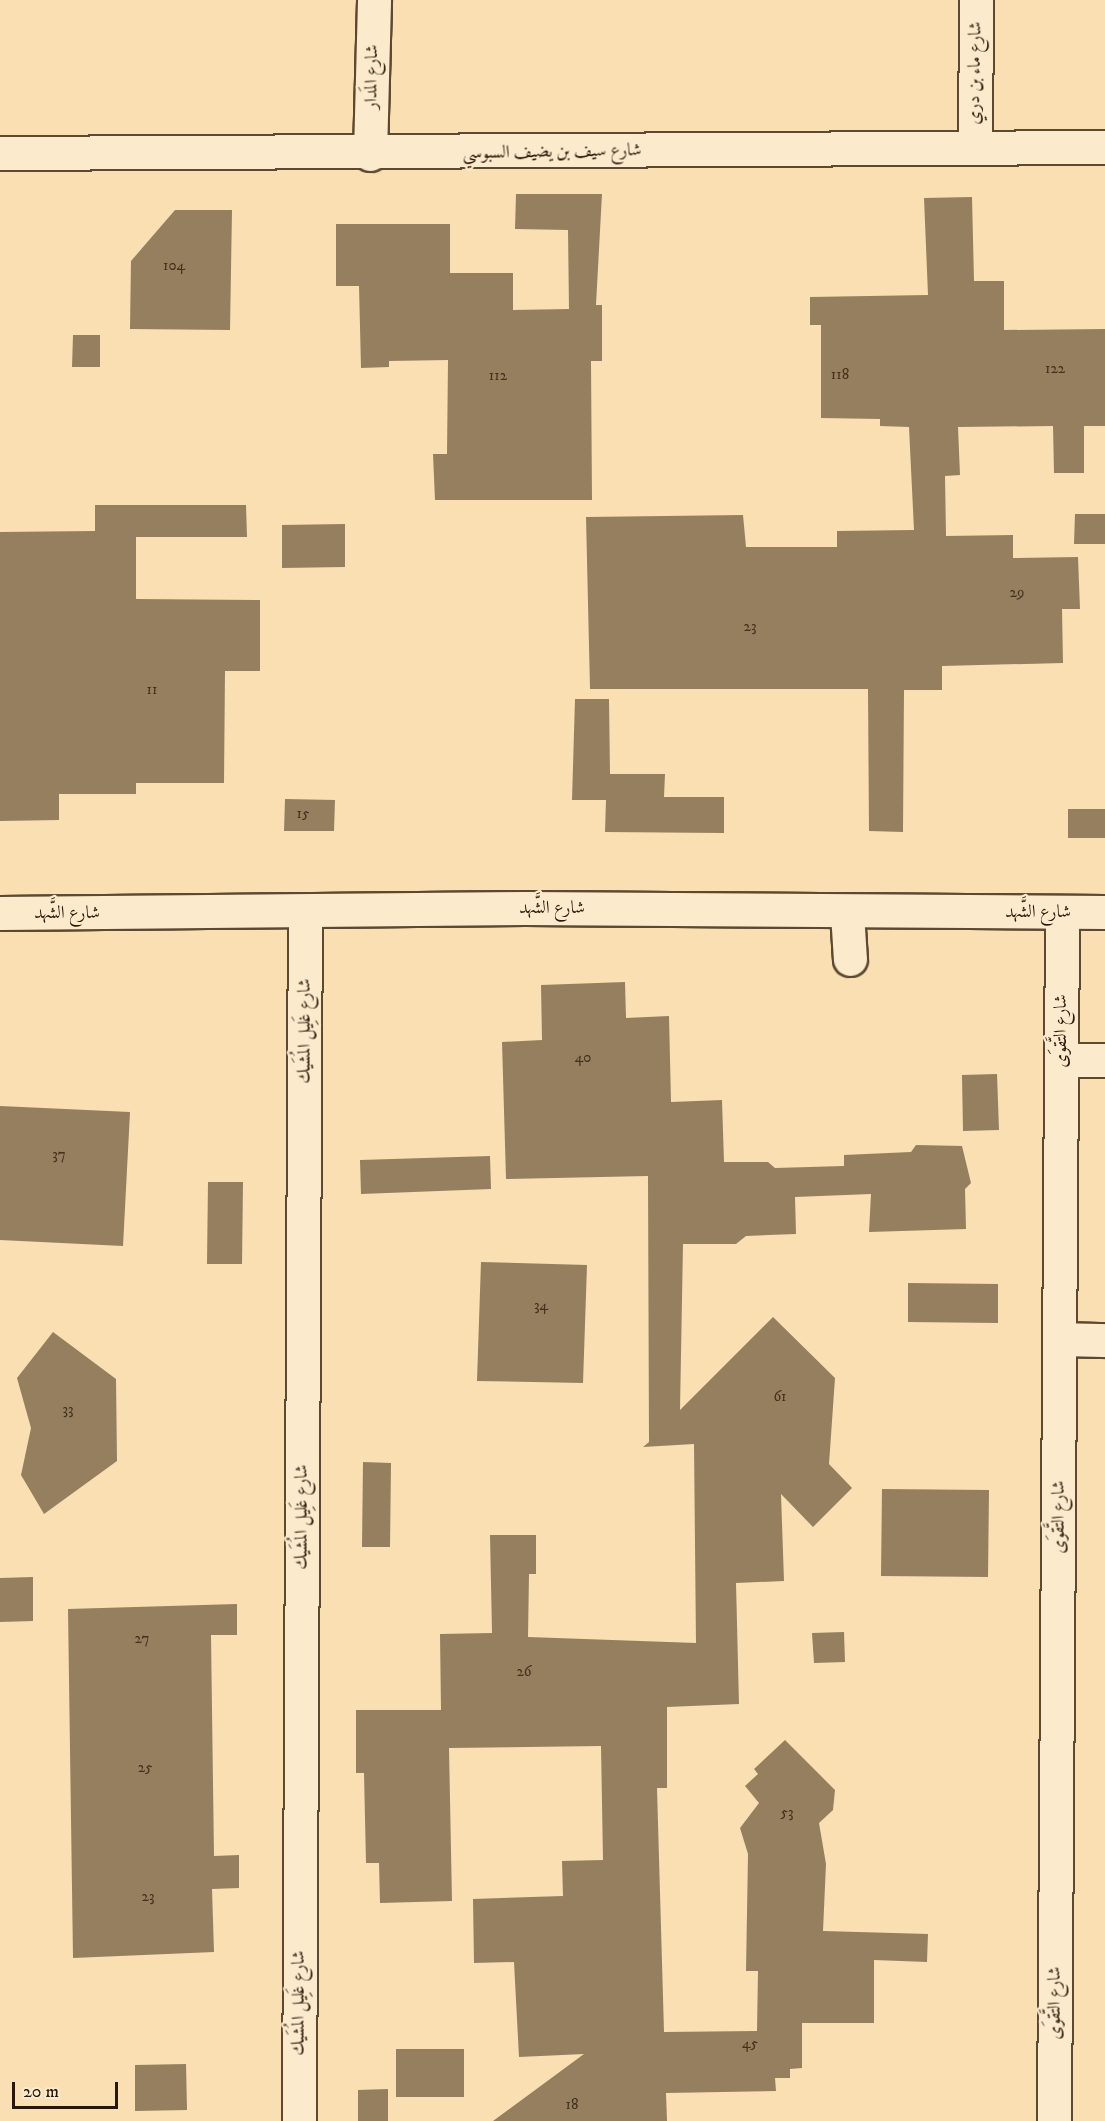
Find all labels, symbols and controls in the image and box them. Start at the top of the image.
street label: شارع ماء بن دري [963,21,987,125]
street label: شارع المَدار [361,44,383,110]
street label: شارع سيف بن يضيف السبوسي [462,140,642,164]
house number: 104 [163,257,185,275]
house number: 122 [1045,360,1065,378]
house number: 118 [831,366,849,384]
house number: 112 [489,367,507,385]
house number: 29 [1010,584,1024,602]
house number: 23 [744,618,756,636]
house number: 11 [146,681,158,699]
house number: 15 [297,805,309,823]
street label: شارع الشَّهد [519,897,585,919]
street label: شارع الشَّهد [1005,901,1071,923]
street label: شارع الشَّهد [34,902,100,924]
street label: شارع غَلِيل المُشَيك [294,978,316,1084]
street label: شارع التَّقوَى [1050,994,1072,1068]
house number: 40 [575,1049,591,1067]
house number: 37 [52,1146,66,1164]
house number: 34 [534,1297,548,1315]
house number: 61 [773,1388,787,1406]
house number: 33 [62,1401,74,1419]
street label: شارع غَلِيل المُشَيك [291,1464,313,1570]
street label: شارع التَّقوَى [1048,1480,1070,1554]
house number: 27 [135,1630,149,1648]
house number: 26 [516,1663,532,1681]
house number: 25 [138,1759,152,1777]
house number: 53 [780,1804,794,1822]
house number: 23 [142,1888,154,1906]
street label: شارع غَلِيل المُشَيك [288,1950,310,2056]
street label: شارع التَّقوَى [1044,1966,1066,2040]
house number: 45 [742,2035,758,2053]
scale bar [15,2070,122,2108]
text: 20 m [23,2081,59,2103]
house number: 18 [565,2096,579,2114]

